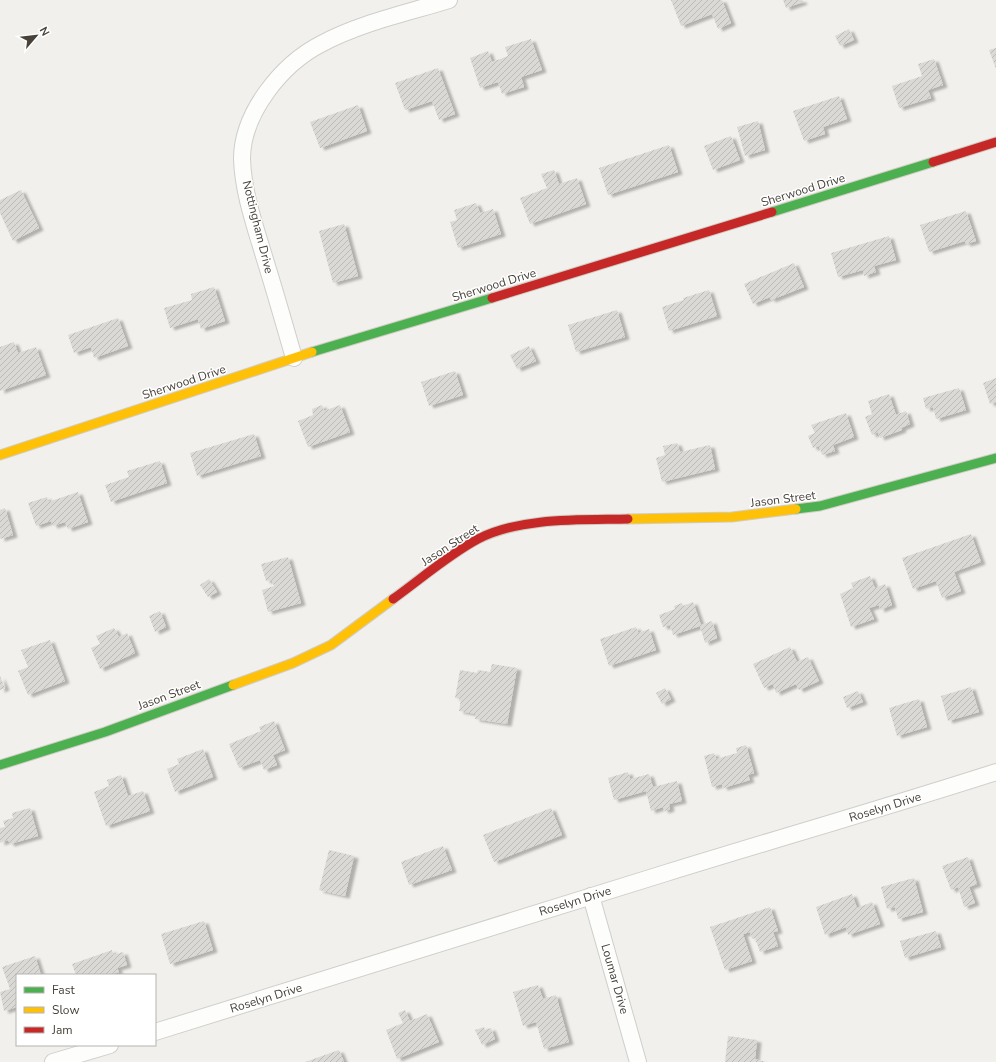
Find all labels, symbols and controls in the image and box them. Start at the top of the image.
north arrow [16,16,56,56]
text: N [36,24,53,39]
street label: Sherwood Drive [759,170,847,210]
street label: Nottingham Drive [239,179,277,275]
street label: Sherwood Drive [450,265,538,305]
street label: Sherwood Drive [140,361,228,403]
street label: Jason Street [749,487,817,511]
street label: Jason Street [417,520,482,570]
street label: Jason Street [135,676,203,714]
street label: Roselyn Drive [847,788,923,826]
street label: Roselyn Drive [537,882,613,920]
street label: Loumar Drive [597,942,633,1016]
legend [16,974,156,1046]
street label: Roselyn Drive [228,979,304,1017]
text: Fast [52,982,75,998]
text: Slow [52,1002,80,1018]
text: Jam [51,1022,73,1038]

